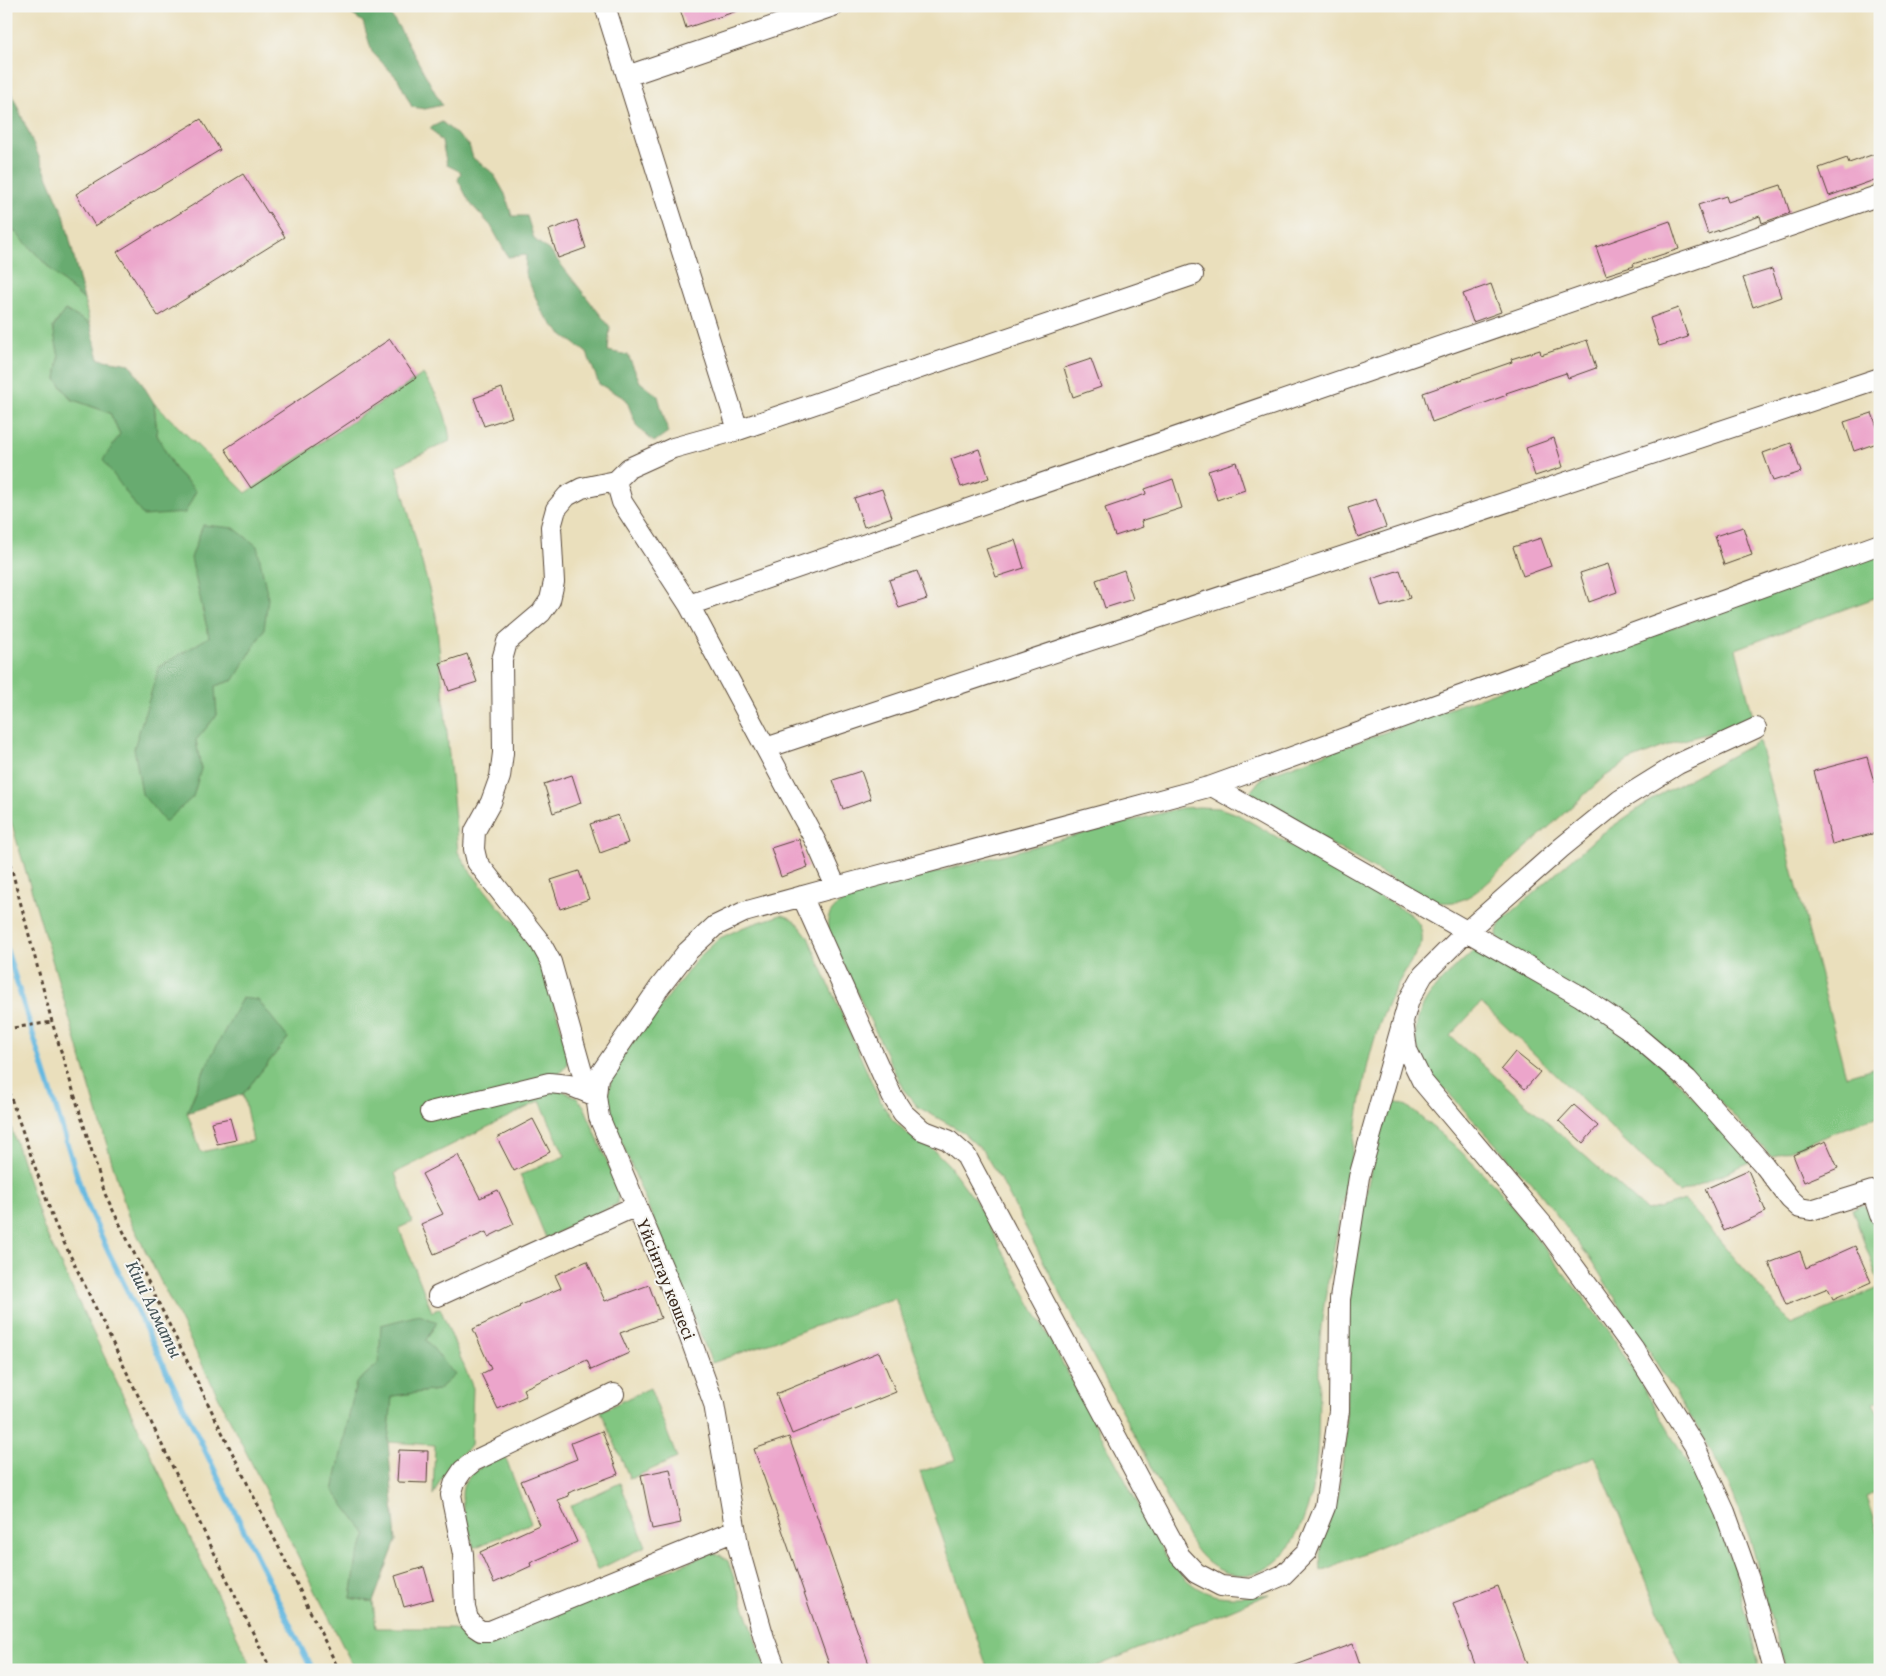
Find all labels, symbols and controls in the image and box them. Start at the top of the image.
street label: Үйсінтау көшесі [630,1214,703,1344]
water label: Кіші Алматы [119,1256,191,1363]

